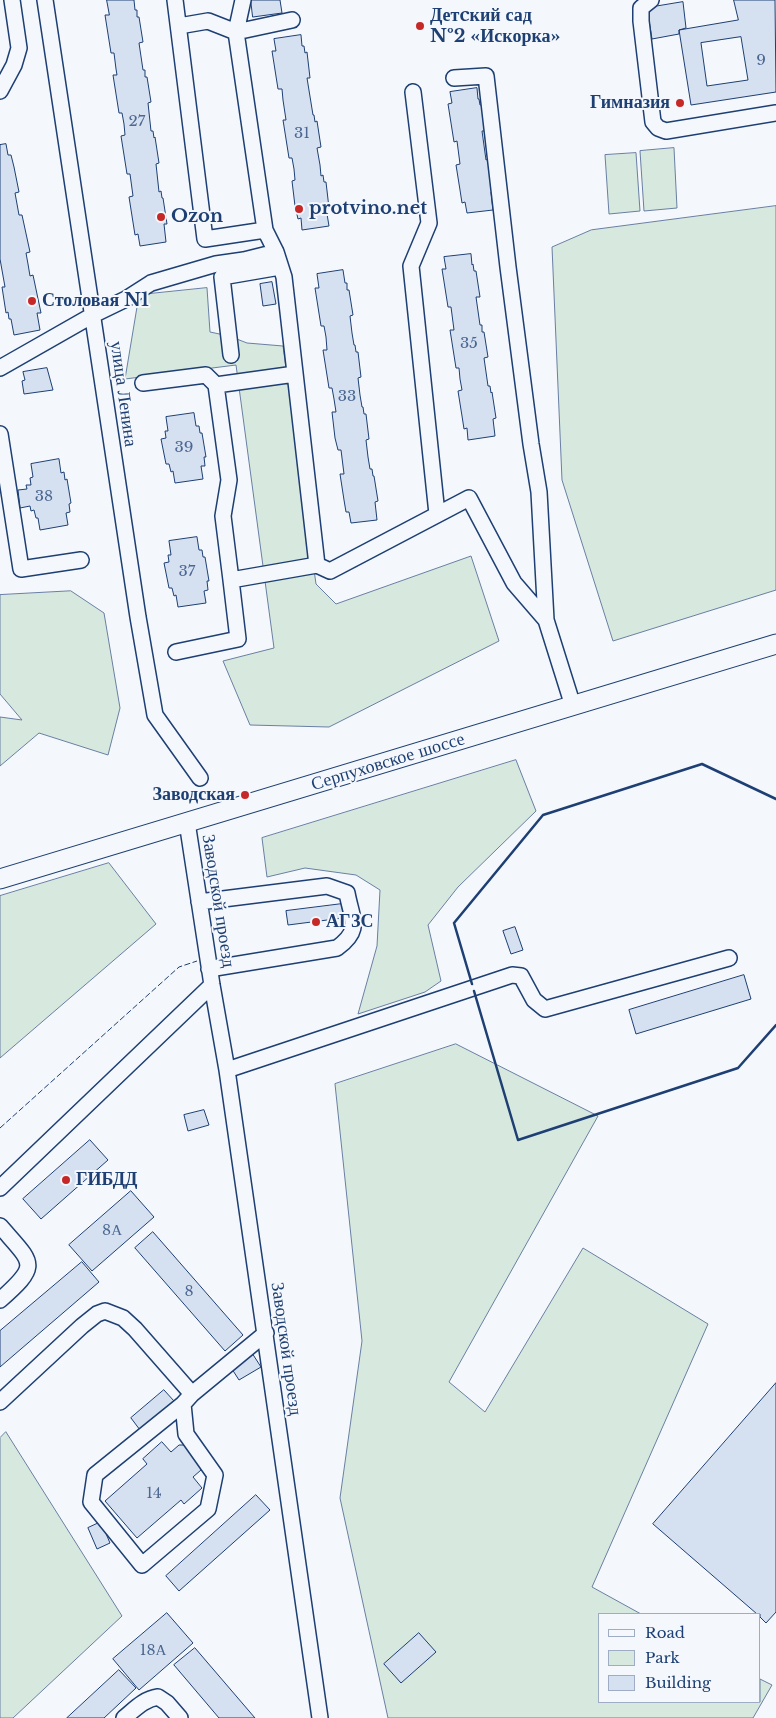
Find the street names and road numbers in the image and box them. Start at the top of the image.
street label: улица Ленина [105,340,141,448]
street label: Серпуховское шоссе [309,728,467,796]
street label: Заводской проезд [197,833,239,969]
street label: Заводской проезд [266,1281,306,1417]

